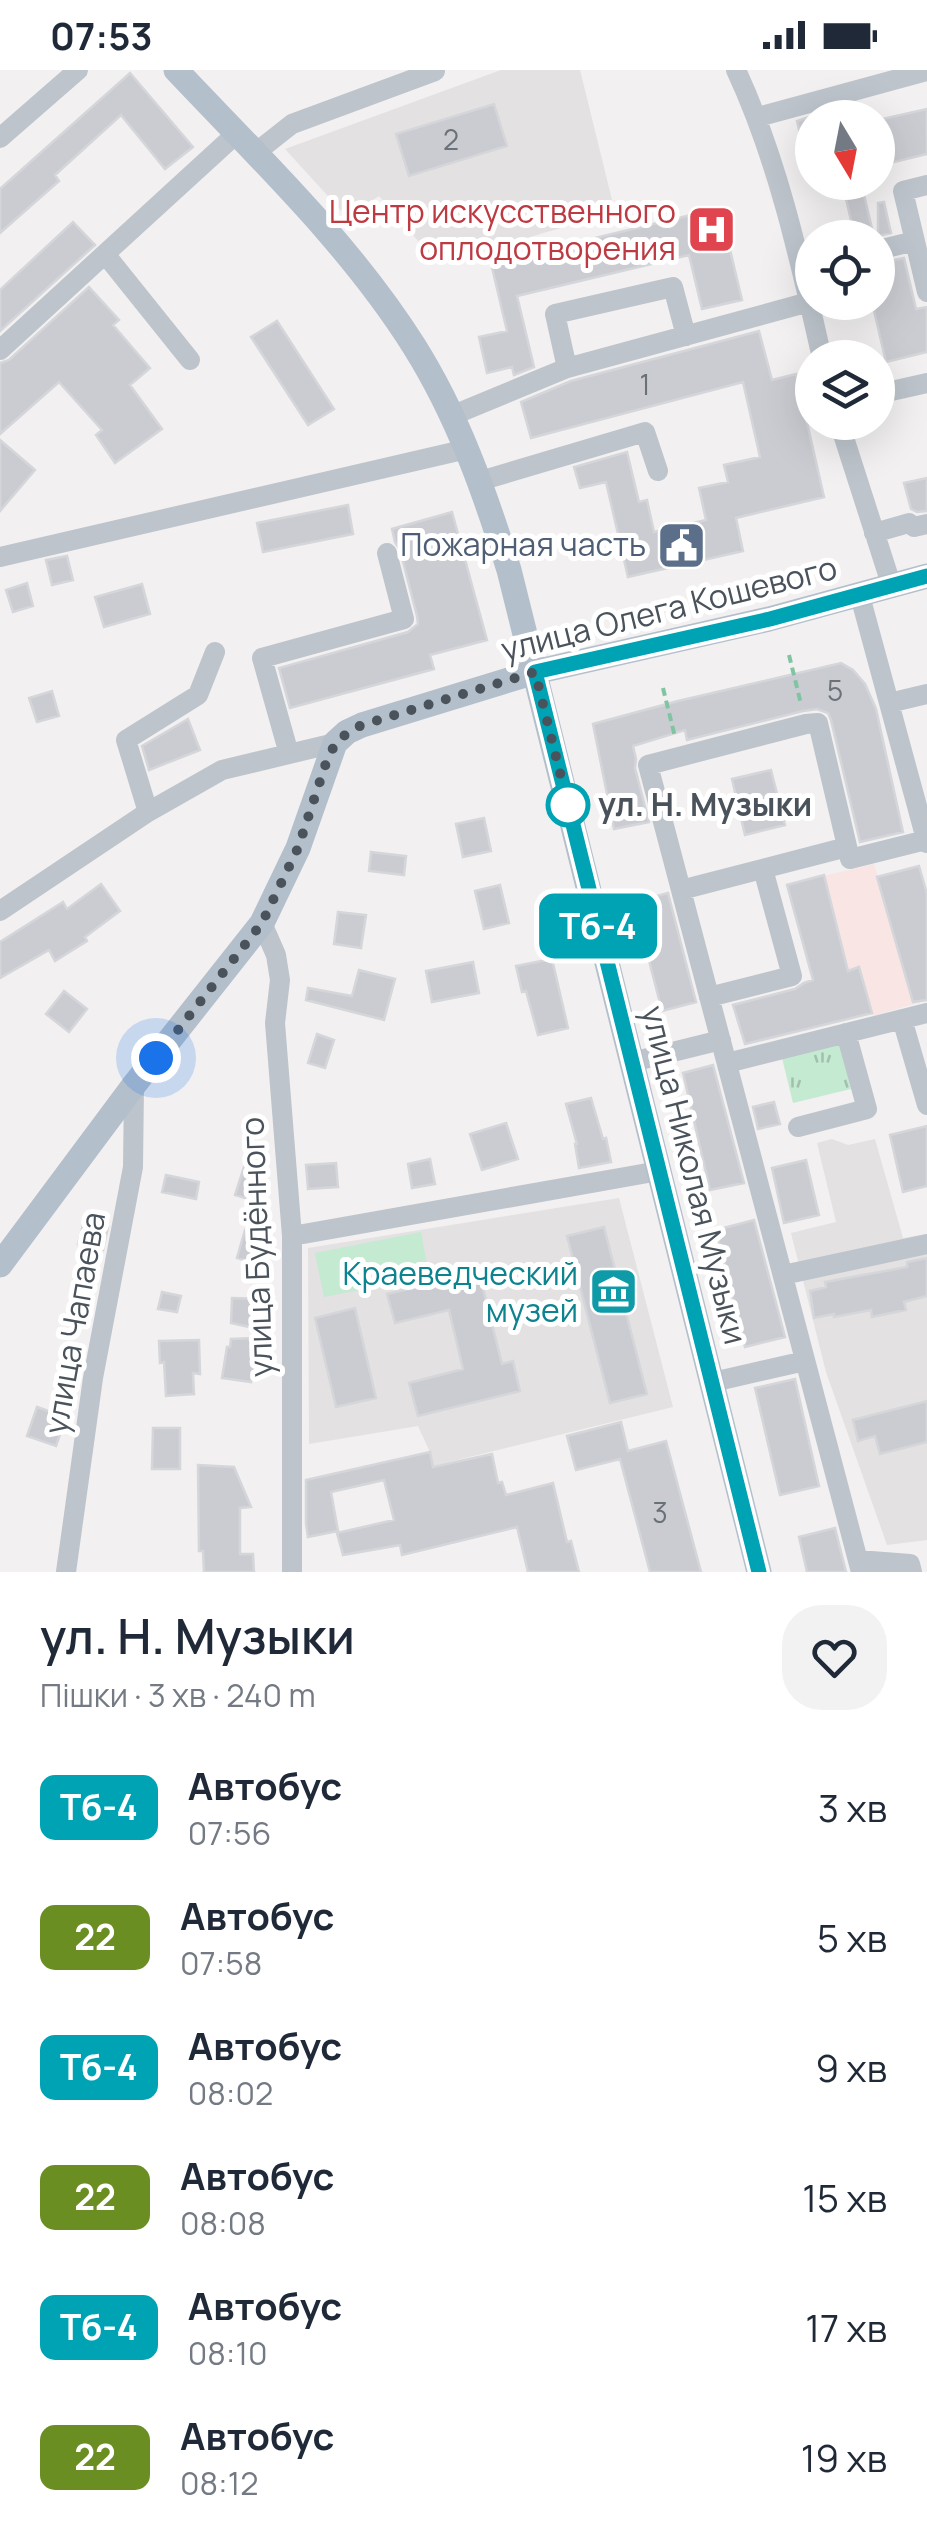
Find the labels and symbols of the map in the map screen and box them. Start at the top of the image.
north arrow [795,100,895,200]
house number: 2 [443,120,459,158]
place label: Центр искусственного оплодотворения [329,189,676,270]
hospital icon: Центр искусственного оплодотворения [685,204,737,256]
house number: 1 [640,365,650,403]
public building icon: Пожарная часть [655,519,707,571]
place label: Пожарная часть [400,522,646,566]
street label: улица Олега Кошевого [496,545,841,671]
house number: 5 [827,671,843,709]
place label: ул. Н. Музыки [598,782,812,826]
marker: ул. Н. Музыки [547,784,589,826]
line badge: Тб-4 [528,894,668,958]
street label: улица Николая Музыки [632,1001,758,1349]
your location [131,1033,181,1083]
street label: улица Будённого [229,1116,283,1378]
street label: улица Чапаева [33,1208,115,1437]
place label: Краеведческий музей [342,1251,578,1332]
museum icon: Краеведческий музей [587,1266,639,1318]
house number: 3 [652,1493,668,1531]

